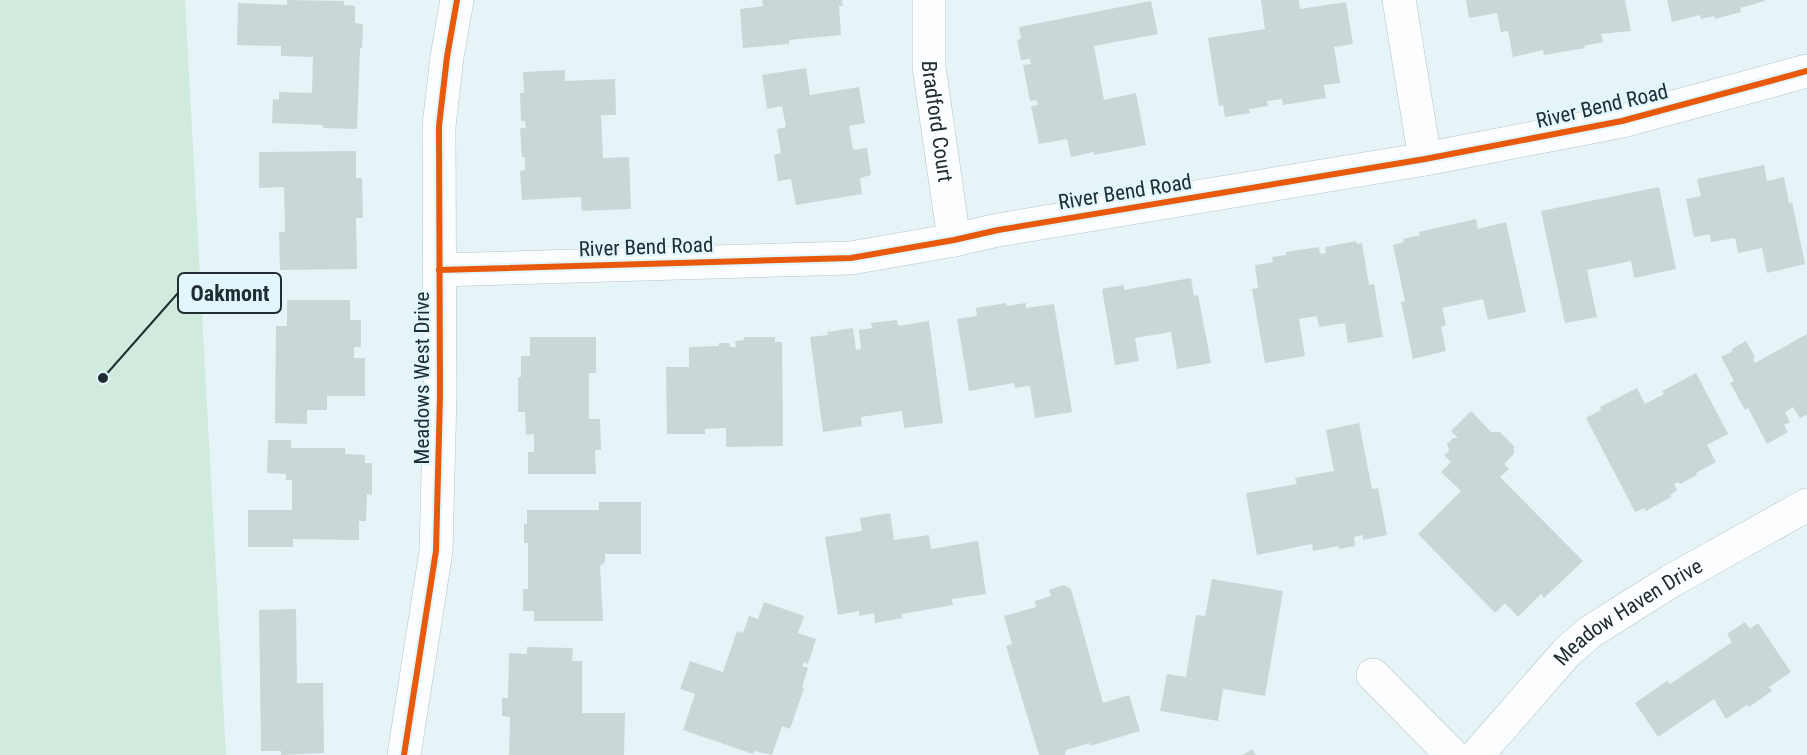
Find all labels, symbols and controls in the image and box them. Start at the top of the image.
street label: Bradford Court [917,61,957,184]
street label: River Bend Road [1534,79,1670,133]
street label: River Bend Road [1057,170,1193,214]
street label: River Bend Road [578,233,714,261]
callout: Oakmont [178,273,281,313]
text: Oakmont [191,281,270,306]
street label: Meadows West Drive [410,291,434,464]
street label: Meadow Haven Drive [1549,554,1707,670]

